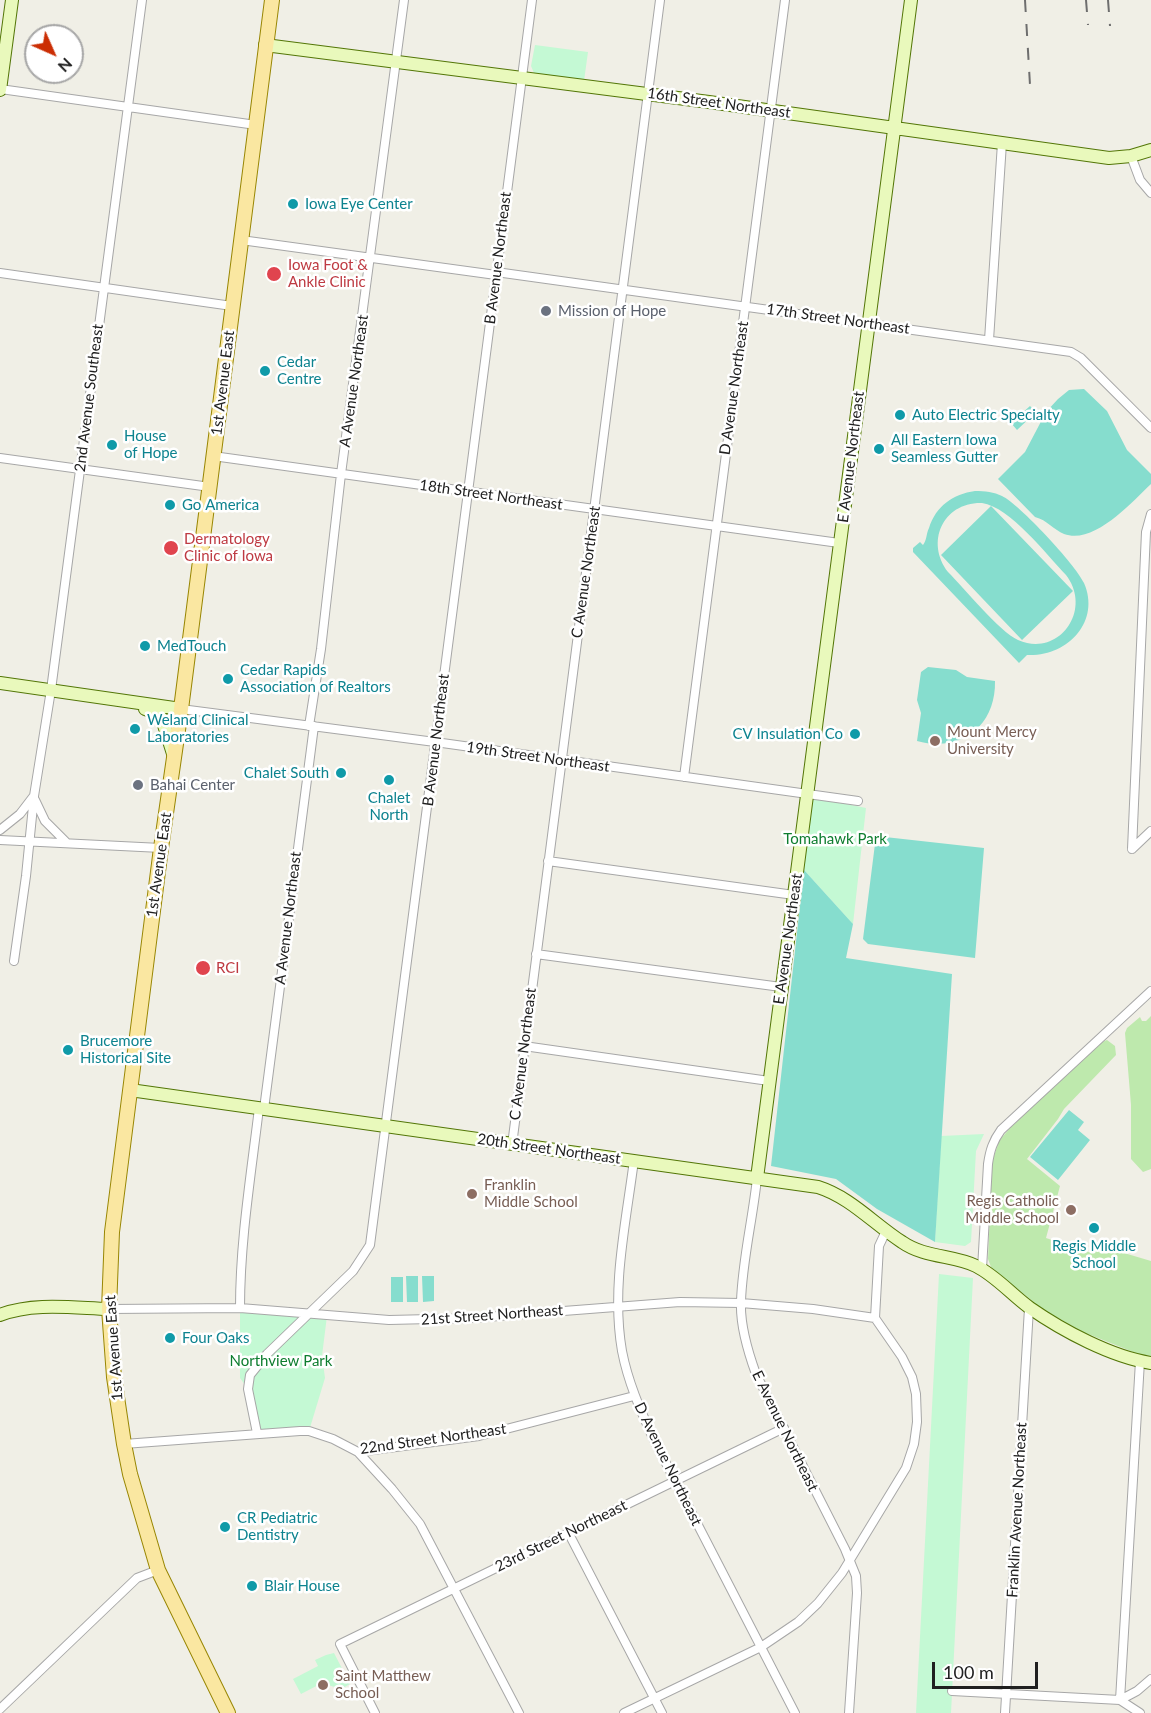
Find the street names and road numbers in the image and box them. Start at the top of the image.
street label: 16th Street Northeast [646,84,792,122]
street label: B Avenue Northeast [481,191,515,325]
street label: 17th Street Northeast [765,300,911,338]
street label: A Avenue Northeast [336,314,372,448]
street label: D Avenue Northeast [716,320,752,456]
street label: 2nd Avenue Southeast [71,323,107,473]
street label: 1st Avenue East [208,329,238,437]
street label: E Avenue Northeast [834,390,868,524]
street label: 18th Street Northeast [418,476,564,514]
street label: C Avenue Northeast [568,505,604,639]
street label: B Avenue Northeast [419,673,453,807]
street label: 19th Street Northeast [465,738,611,776]
street label: 1st Avenue East [143,811,175,919]
street label: A Avenue Northeast [271,851,305,985]
street label: E Avenue Northeast [770,872,806,1006]
street label: C Avenue Northeast [506,987,540,1121]
street label: 20th Street Northeast [476,1130,622,1168]
street label: 1st Avenue East [101,1295,127,1401]
street label: 21st Street Northeast [420,1301,564,1329]
street label: E Avenue Northeast [748,1368,822,1494]
street label: D Avenue Northeast [630,1399,706,1529]
street label: 22nd Street Northeast [359,1420,507,1458]
street label: Franklin Avenue Northeast [1003,1422,1031,1598]
street label: 23rd Street Northeast [492,1496,630,1576]

